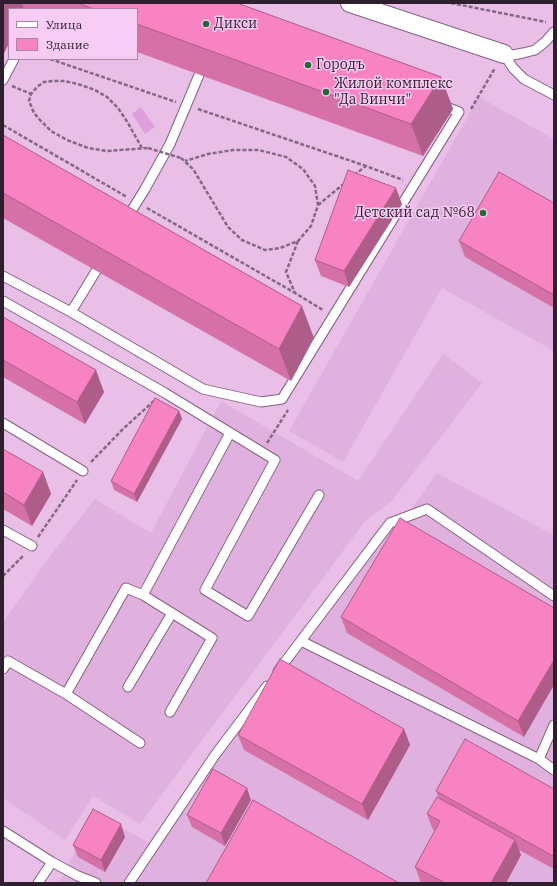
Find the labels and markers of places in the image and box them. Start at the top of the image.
place label: Дикси [214,16,257,32]
marker: Дикси [201,19,211,29]
place label: Городъ [316,57,365,73]
marker: Городъ [303,60,313,70]
place label: Жилой комплекс "Да Винчи" [334,76,453,108]
marker: Жилой комплекс "Да Винчи" [321,87,331,97]
place label: Детский сад №68 [354,205,475,221]
marker: Детский сад №68 [478,208,488,218]

